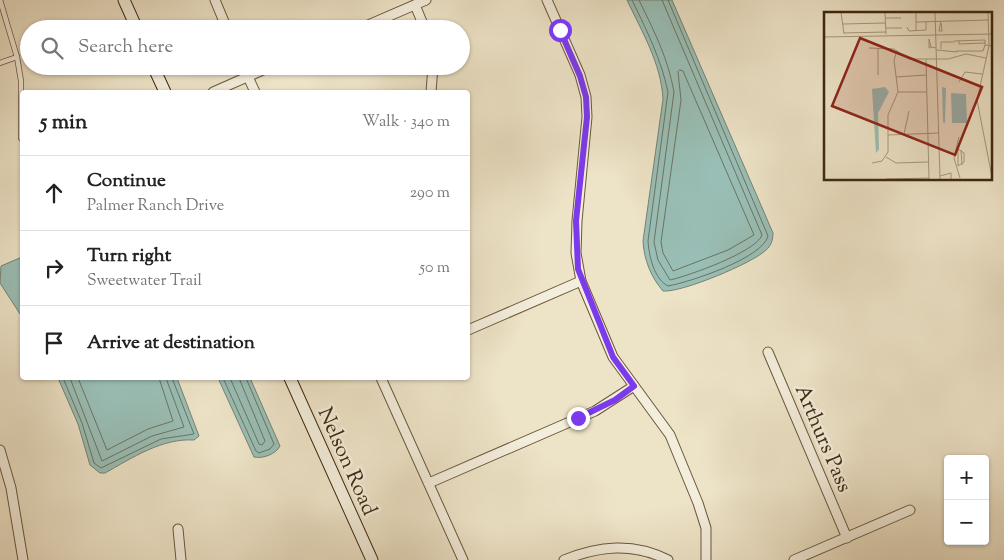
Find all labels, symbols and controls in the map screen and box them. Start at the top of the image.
inset map [824,12,992,180]
route start [549,19,572,42]
search box [20,20,470,75]
icon: search [38,34,66,62]
text: Search here [78,34,173,61]
text: 5 min [40,108,87,138]
text: Walk · 340 m [362,111,450,134]
text: Continue [87,168,166,195]
icon: ahead [40,179,68,207]
text: 290 m [410,182,450,205]
text: Palmer Ranch Drive [87,195,224,218]
text: Turn right [87,243,171,270]
icon: right [40,254,68,282]
text: 50 m [419,257,450,280]
text: Sweetwater Trail [87,270,202,293]
icon: arrive [40,329,68,357]
text: Arrive at destination [87,330,255,357]
street label: Arthurs Pass [786,380,858,497]
street label: Nelson Road [309,403,383,521]
route end [567,407,590,430]
map controls [944,455,989,545]
button: + [944,455,989,500]
button: − [944,500,989,545]

